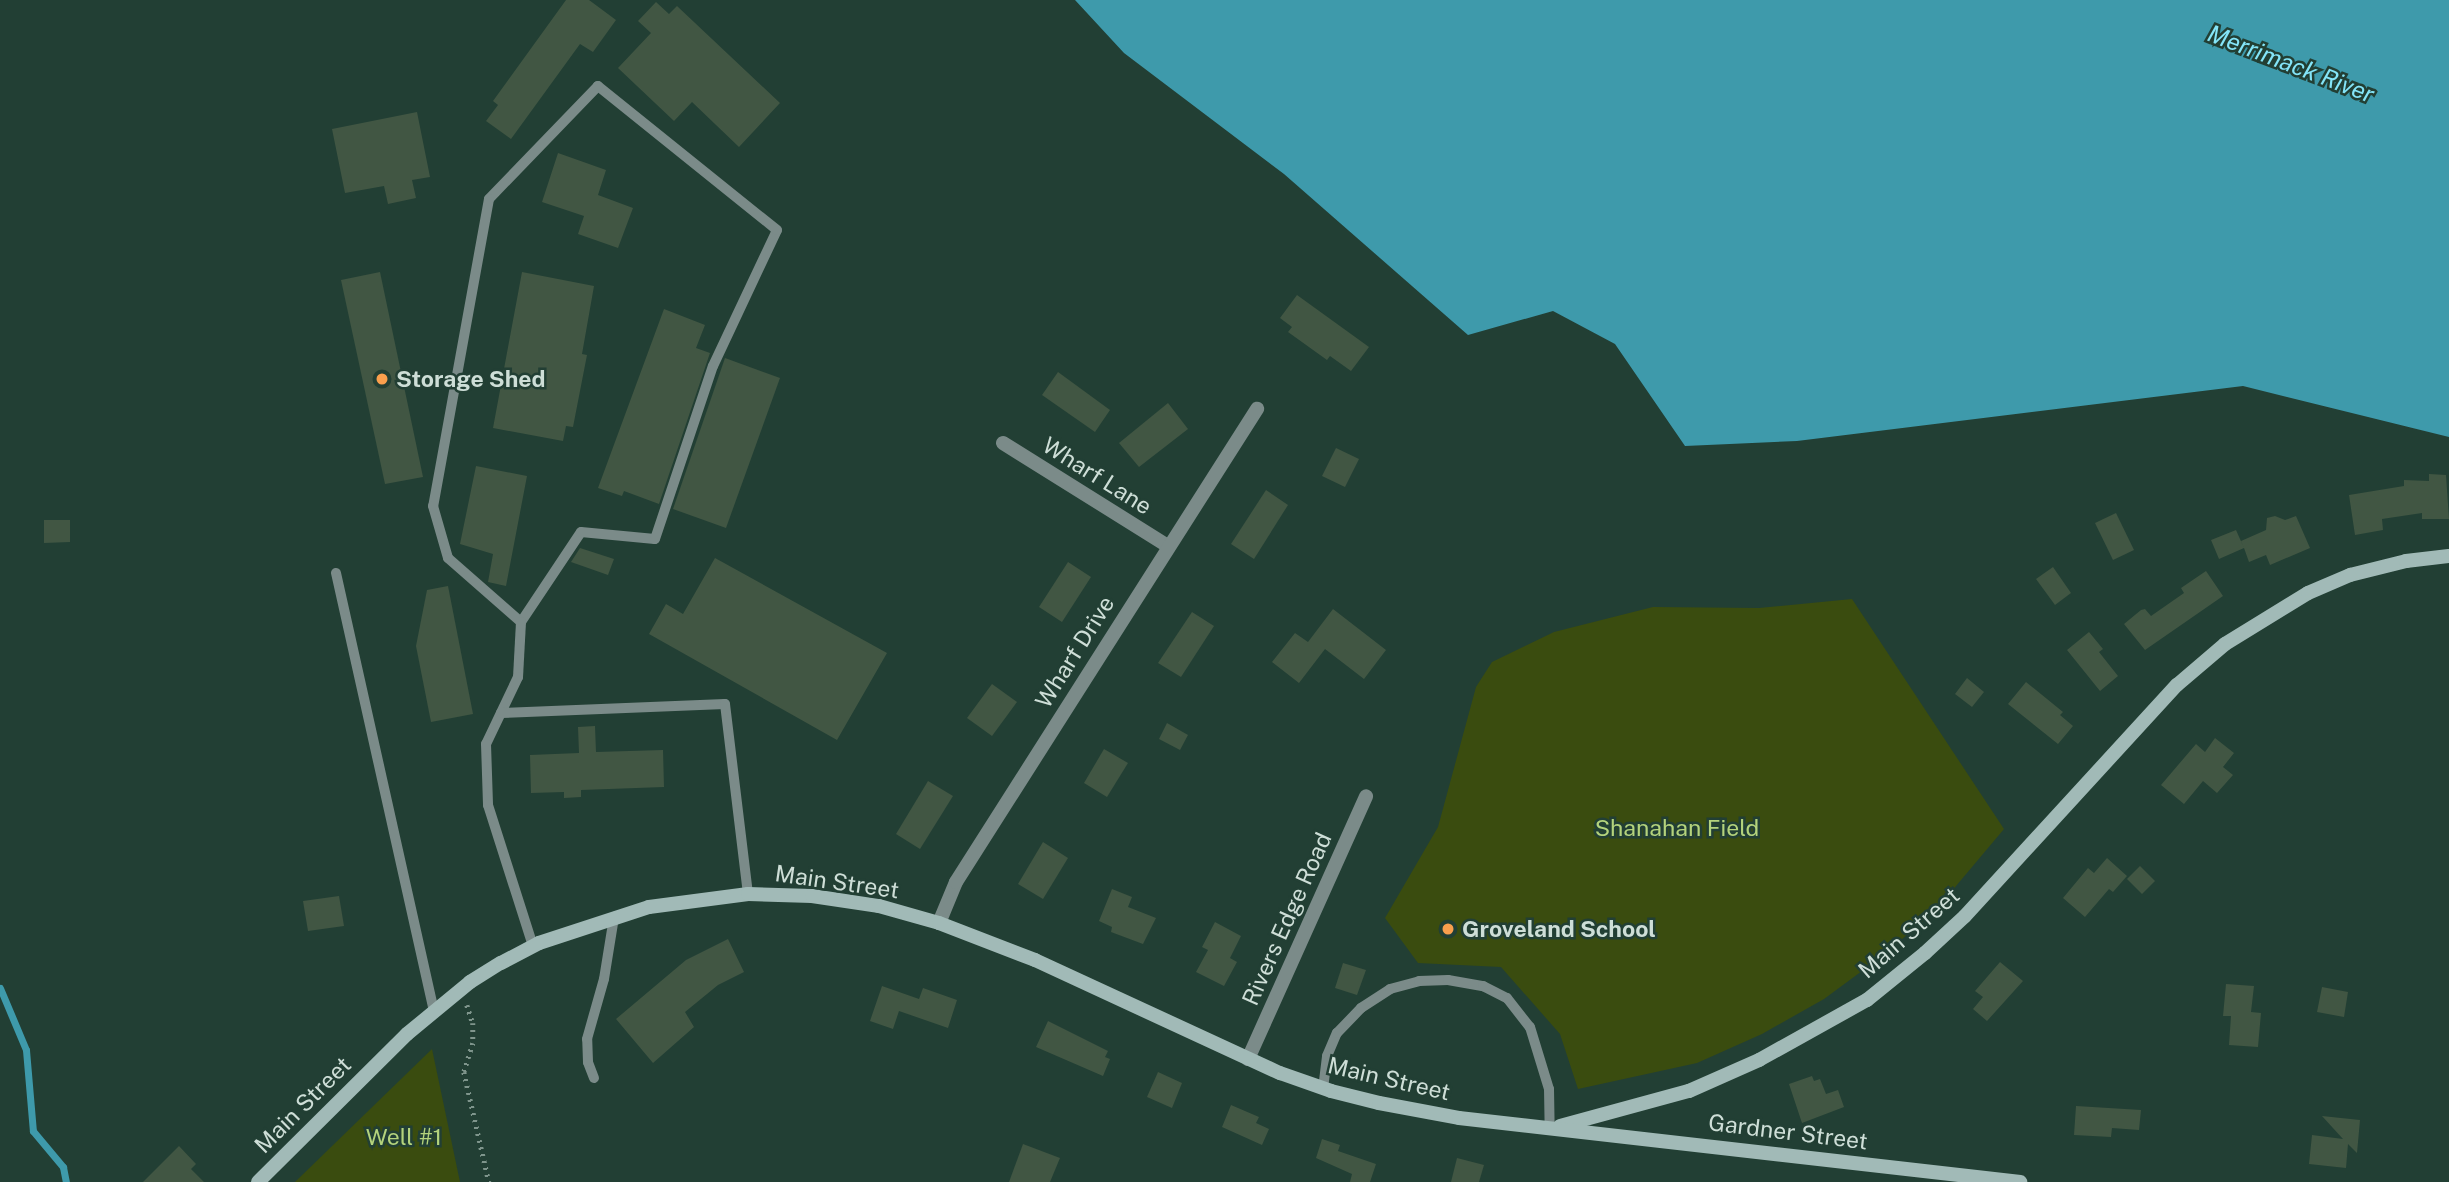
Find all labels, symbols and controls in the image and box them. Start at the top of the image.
water label: Merrimack River [2204,19,2378,109]
place label: Storage Shed [396,365,546,393]
marker: Storage Shed [374,371,390,387]
street label: Wharf Lane [1037,432,1157,520]
street label: Wharf Drive [1030,591,1120,713]
park label: Shanahan Field [1595,814,1759,842]
street label: Rivers Edge Road [1236,828,1338,1010]
street label: Main Street [773,860,901,904]
street label: Main Street [1853,882,1965,984]
place label: Groveland School [1462,915,1656,943]
marker: Groveland School [1440,921,1456,937]
street label: Main Street [249,1051,357,1159]
street label: Main Street [1325,1052,1453,1106]
street label: Gardner Street [1707,1109,1869,1155]
park label: Well #1 [366,1123,442,1151]

